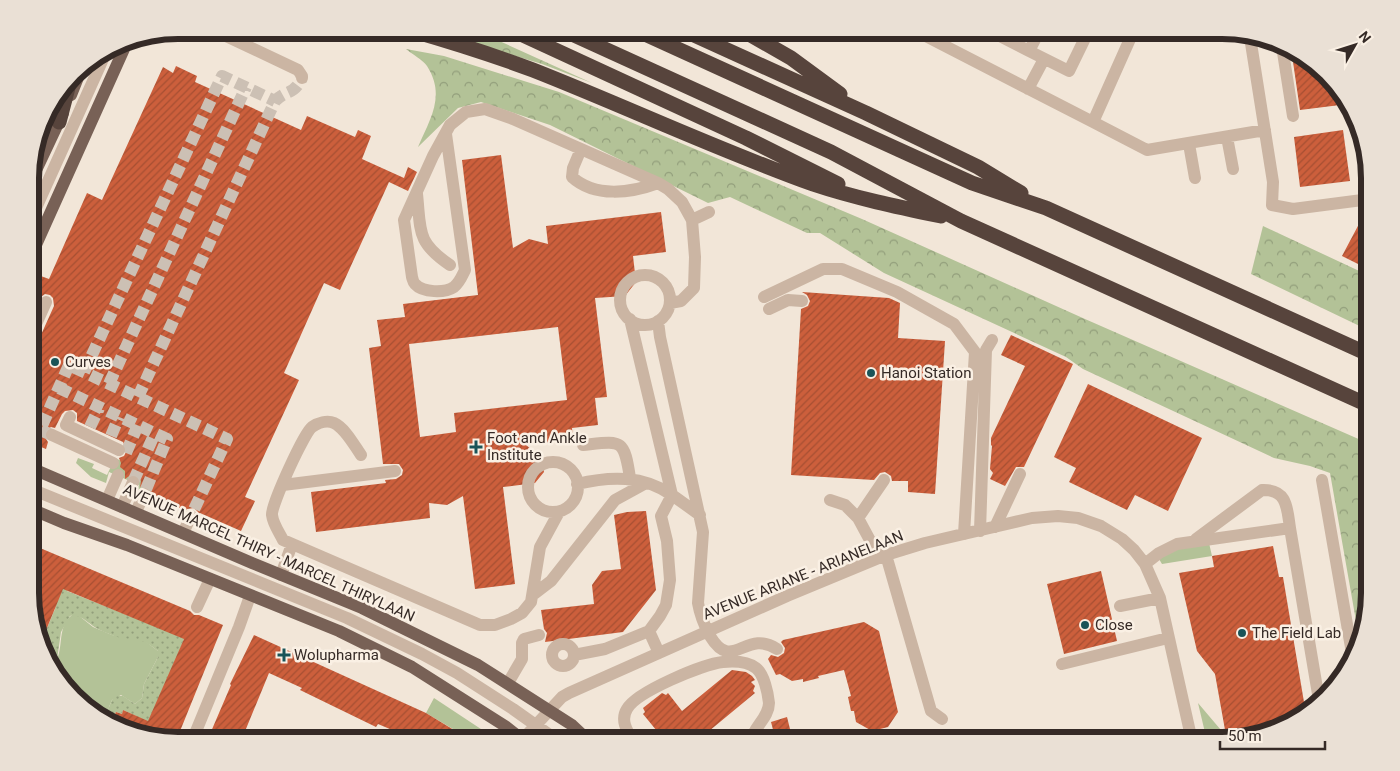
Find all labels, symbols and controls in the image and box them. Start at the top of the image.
north arrow [1330,20,1380,70]
text: N [1356,28,1374,46]
place label: Curves [65,353,111,371]
marker: Curves [49,356,61,368]
place label: Hanoi Station [881,364,971,382]
marker: Hanoi Station [865,367,877,379]
place label: Foot and Ankle Institute [487,429,587,464]
marker: Foot and Ankle Institute [469,440,483,454]
street label: AVENUE MARCEL THIRY - MARCEL THIRYLAAN [120,480,418,626]
street label: AVENUE ARIANE - ARIANELAAN [700,526,906,624]
place label: Close [1095,616,1133,634]
marker: Close [1079,619,1091,631]
place label: The Field Lab [1252,624,1341,642]
marker: The Field Lab [1236,627,1248,639]
place label: Wolupharma [294,646,379,664]
marker: Wolupharma [278,649,290,661]
scale bar [1220,718,1325,750]
text: 50 m [1228,727,1262,745]

